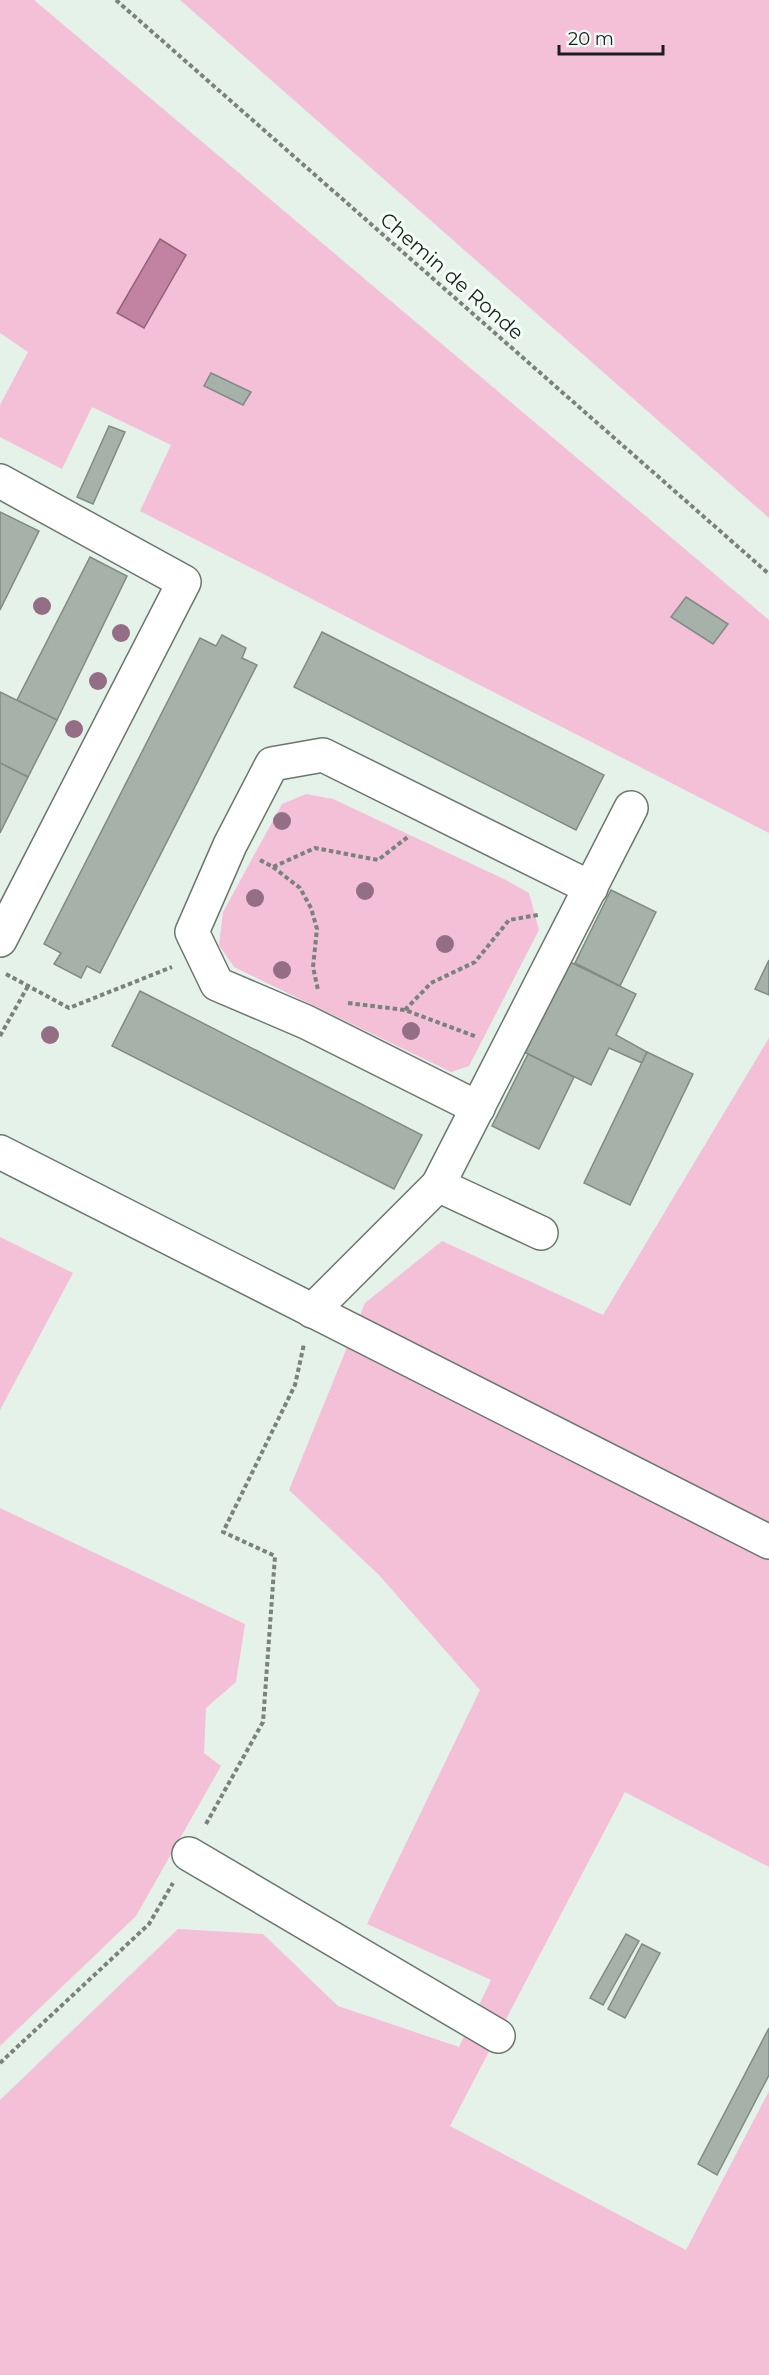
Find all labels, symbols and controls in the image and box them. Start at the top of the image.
scale bar [559,18,662,56]
text: 20 m [568,28,614,50]
street label: Chemin de Ronde [375,207,529,345]

